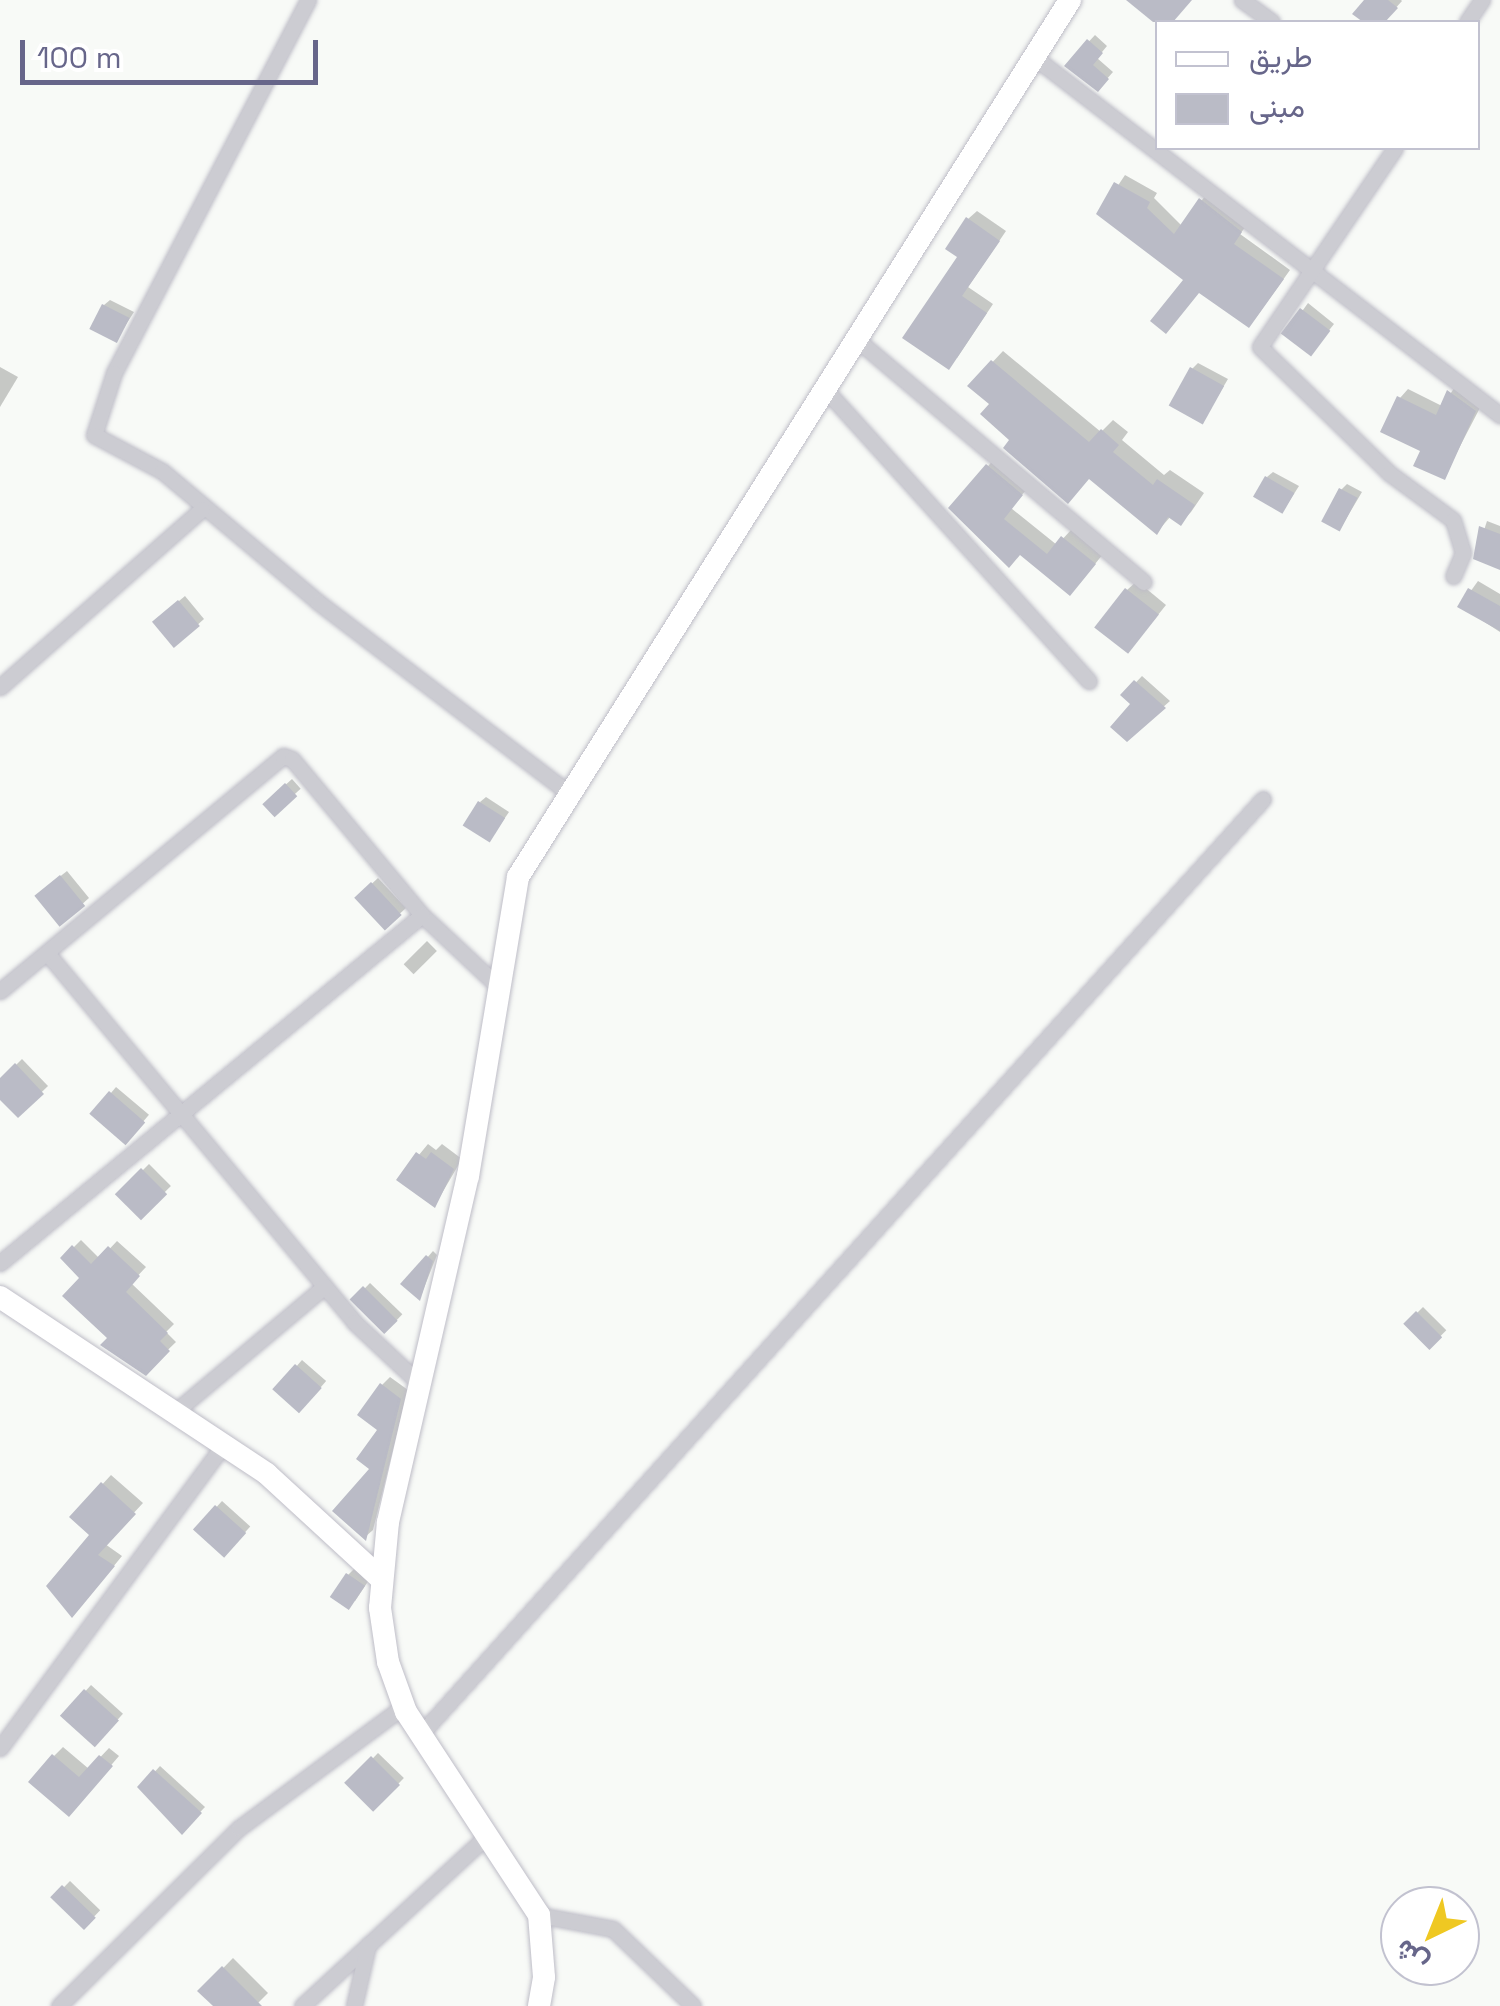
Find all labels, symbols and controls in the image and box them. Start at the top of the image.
scale bar [25,20,322,82]
legend [1155,20,1480,150]
text: طريق [1249,37,1313,76]
text: 100 m [37,38,122,77]
text: مبنى [1249,87,1305,126]
north arrow [1380,1886,1480,1986]
text: ش [1386,1932,1435,1981]

